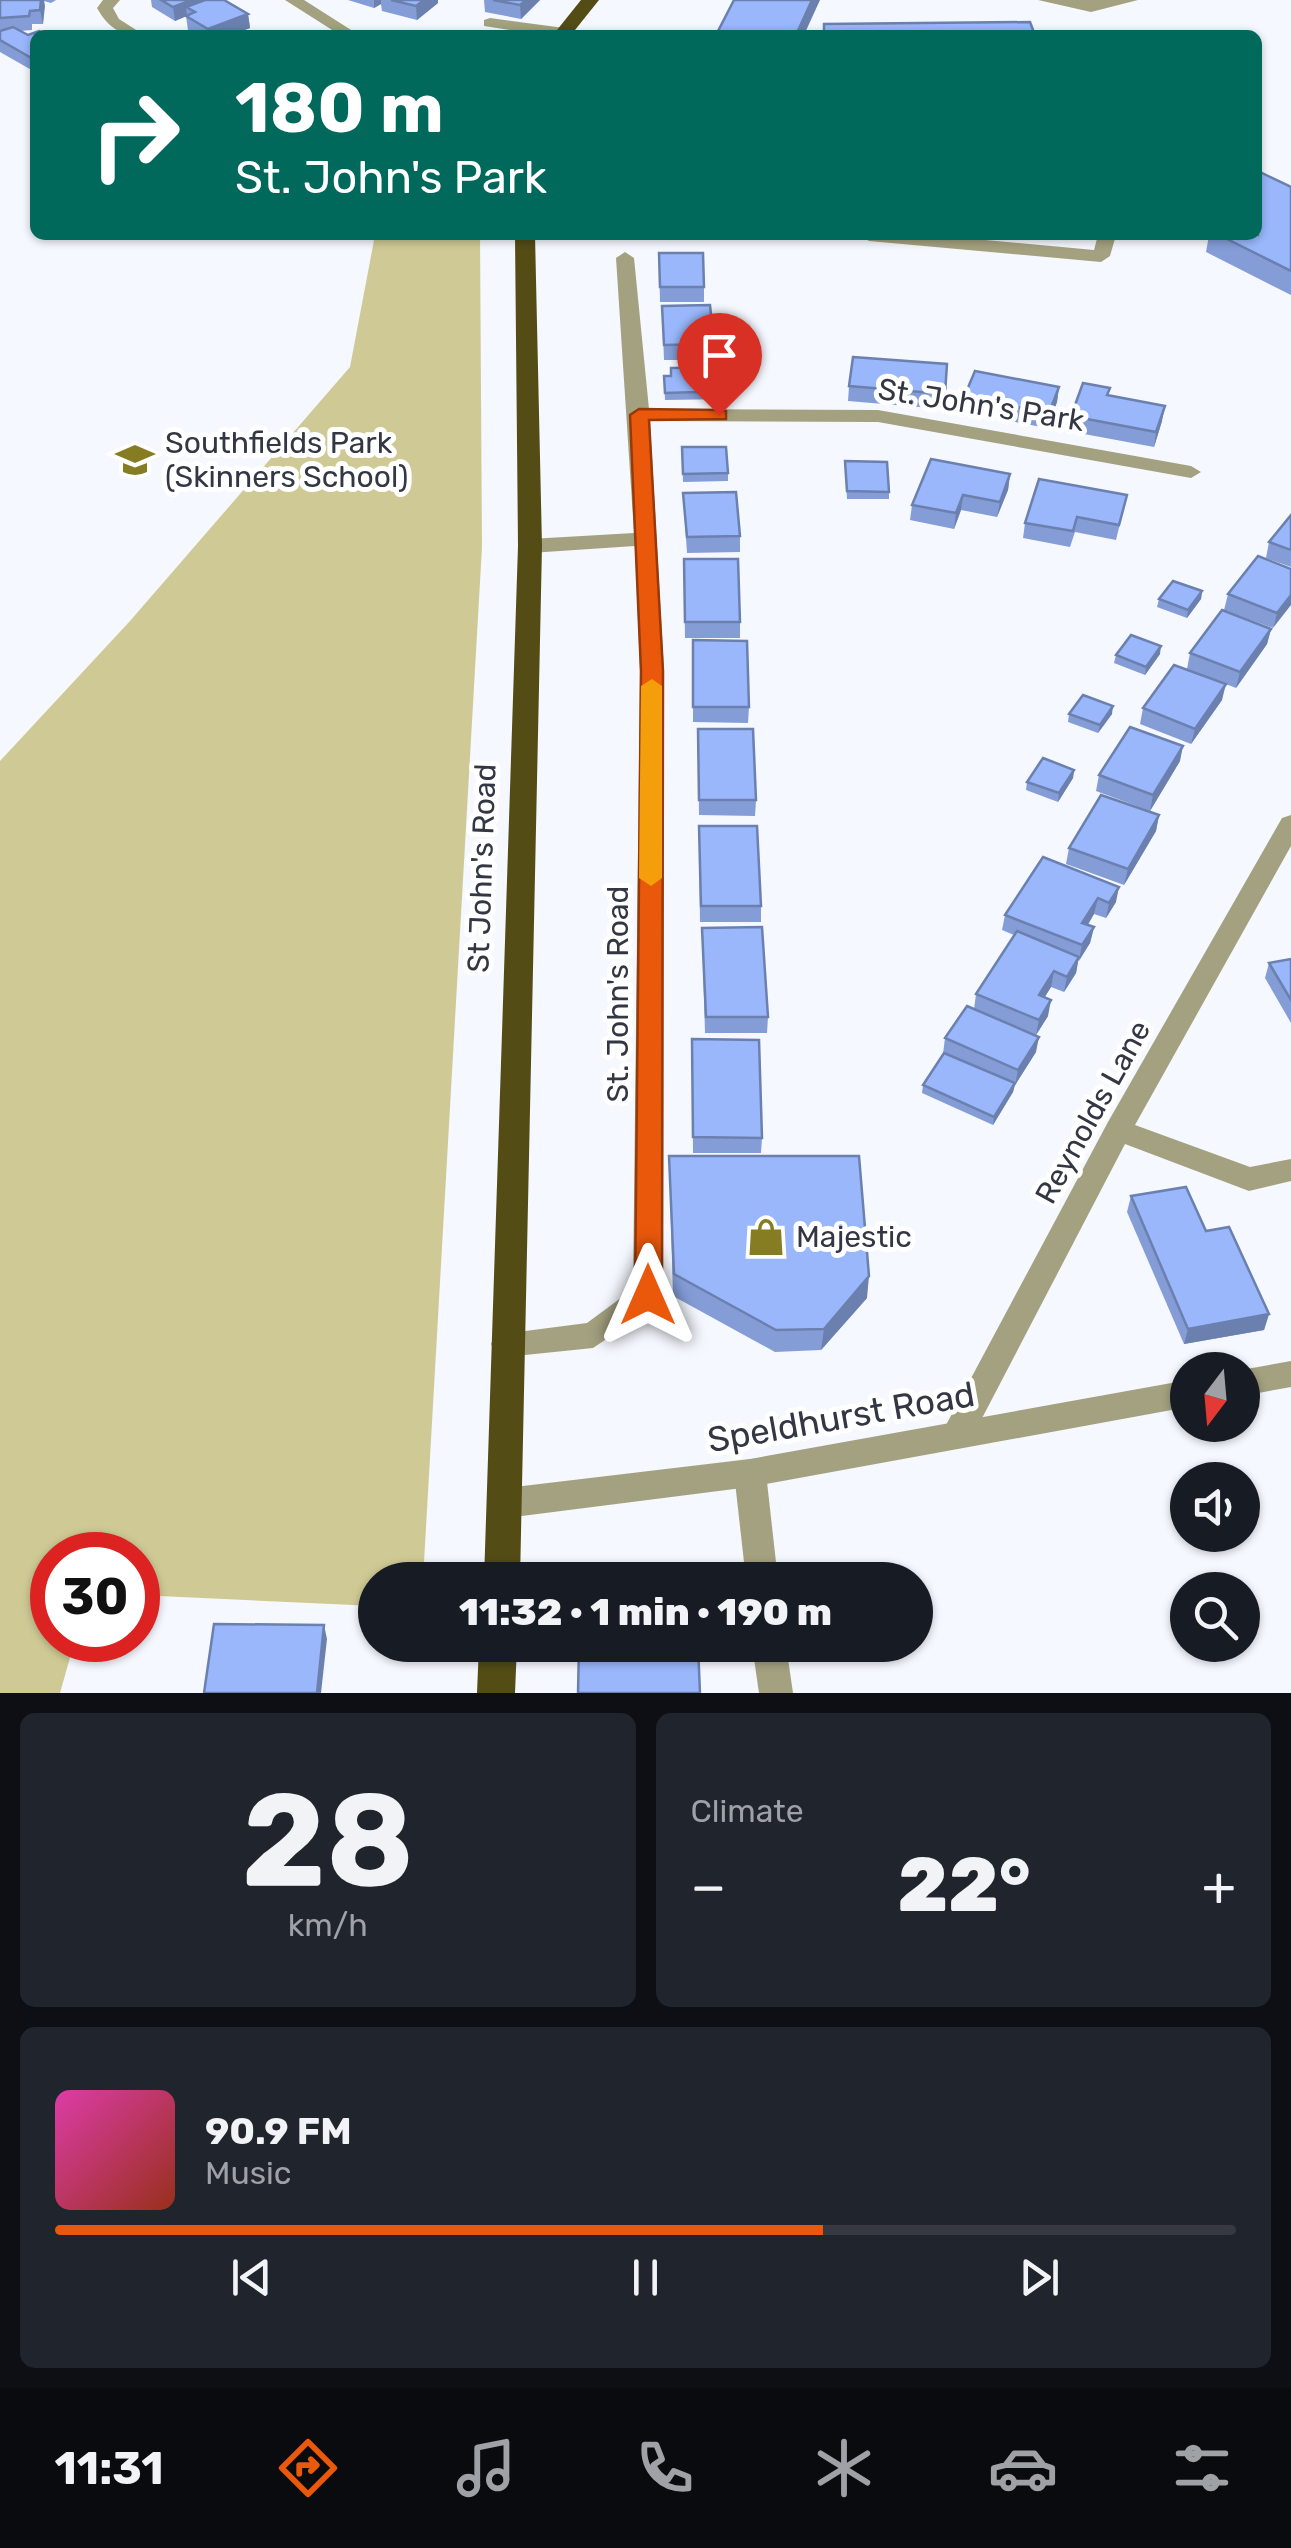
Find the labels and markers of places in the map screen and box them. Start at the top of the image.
pin [677,313,762,416]
place label: Southfields Park (Skinners School) [165,425,408,495]
school or university icon: Southfields Park (Skinners School) [114,439,156,481]
shop icon: Majestic [745,1216,787,1258]
place label: Majestic [796,1219,912,1255]

